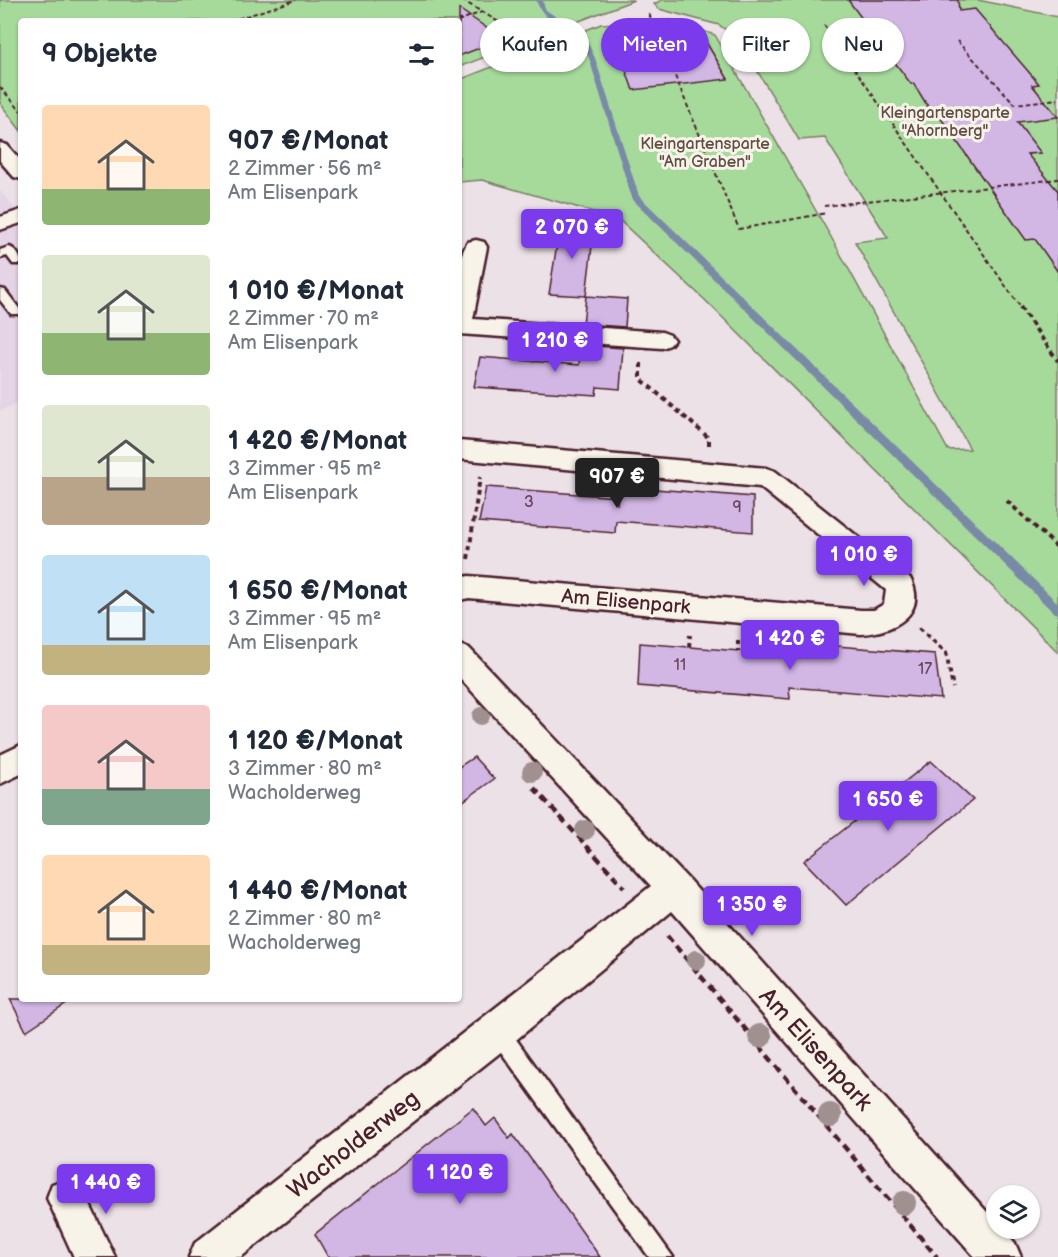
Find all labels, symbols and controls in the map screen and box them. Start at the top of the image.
chip: Kaufen [480,18,589,72]
chip: Mieten [601,18,709,72]
chip: Filter [721,18,810,72]
chip: Neu [822,18,904,72]
icon: filters [405,38,438,71]
text: 9 Objekte [42,39,158,70]
park label: Kleingartensparte "Ahornberg" [880,104,1010,141]
text: 907 €/Monat [228,126,388,157]
icon: home [90,129,162,201]
park label: Kleingartensparte "Am Graben" [640,135,770,172]
text: 2 Zimmer · 56 m² [228,157,382,181]
text: Am Elisenpark [228,181,357,205]
pin: 2 070 € [517,209,627,260]
text: 2 070 € [535,216,609,240]
text: 1 010 €/Monat [228,276,404,307]
icon: home [90,279,162,351]
text: 2 Zimmer · 70 m² [228,307,379,331]
pin: 1 210 € [500,322,610,373]
text: 1 210 € [522,329,588,353]
text: Am Elisenpark [228,331,357,355]
text: 1 420 €/Monat [228,426,407,457]
icon: home [90,429,162,501]
text: 3 Zimmer · 95 m² [228,457,381,481]
pin: 907 € [575,458,659,509]
text: 907 € [589,465,645,489]
text: Am Elisenpark [228,481,357,505]
house number: 3 [524,493,534,512]
house number: 9 [732,498,742,517]
pin: 1 010 € [809,536,919,587]
text: 1 010 € [830,543,898,567]
text: 1 650 €/Monat [228,576,407,607]
icon: home [90,579,162,651]
street label: Am Elisenpark [560,584,692,620]
text: 3 Zimmer · 95 m² [228,607,381,631]
pin: 1 420 € [735,620,845,671]
text: 1 420 € [755,627,825,651]
text: Am Elisenpark [228,631,357,655]
house number: 11 [674,656,686,675]
house number: 17 [918,660,932,679]
text: 1 120 €/Monat [228,726,403,757]
icon: home [90,729,162,801]
text: 3 Zimmer · 80 m² [228,757,382,781]
text: Wacholderweg [228,781,361,805]
pin: 1 650 € [833,781,943,832]
text: 1 650 € [853,788,923,812]
text: 1 440 €/Monat [228,876,407,907]
icon: home [90,879,162,951]
pin: 1 350 € [697,886,807,937]
text: 1 350 € [717,893,787,917]
text: 2 Zimmer · 80 m² [228,907,381,931]
text: Wacholderweg [228,931,361,955]
street label: Am Elisenpark [753,982,879,1117]
street label: Wacholderweg [281,1084,425,1205]
pin: 1 120 € [405,1154,515,1205]
text: 1 120 € [427,1161,493,1185]
pin: 1 440 € [51,1164,161,1215]
text: 1 440 € [71,1171,141,1195]
map controls [986,1185,1040,1239]
button: layers [986,1185,1040,1239]

